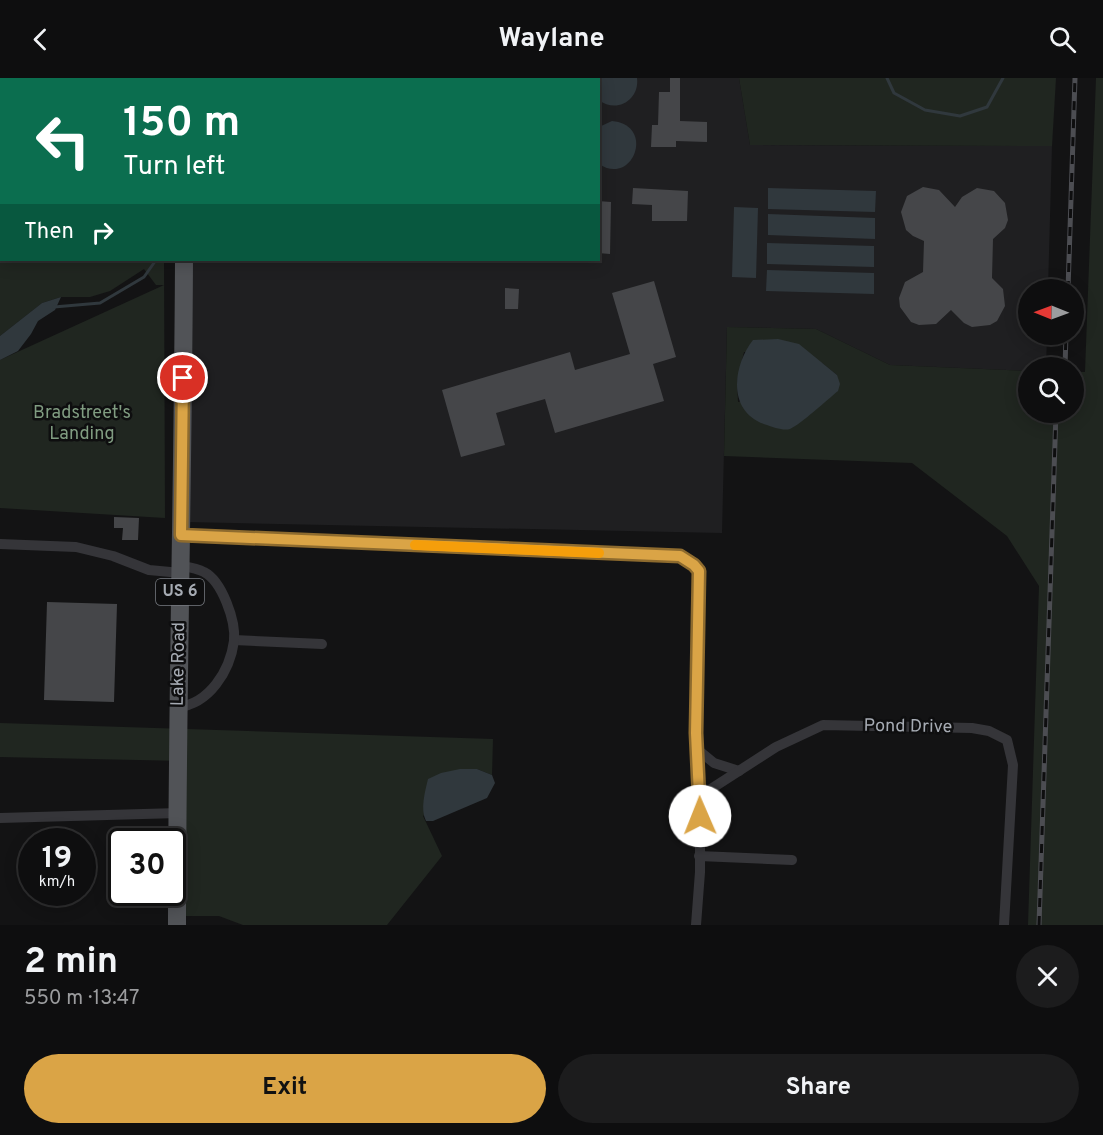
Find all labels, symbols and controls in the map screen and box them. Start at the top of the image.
text: Waylane [498,22,605,56]
icon: back [24,23,57,56]
icon: search [1046,23,1079,56]
text: 150 m [123,98,240,151]
icon: left [24,102,102,180]
text: Turn left [123,150,225,184]
icon: right [86,216,119,249]
text: Then [24,219,74,246]
north arrow [1018,279,1084,345]
map controls [1018,279,1084,423]
pin [157,352,208,403]
button: search [1018,357,1084,423]
icon: arrive [166,361,199,394]
park label: Bradstreet's Landing [33,402,131,446]
road number: US 6 [156,579,204,605]
street label: Lake Road [167,622,191,706]
street label: Pond Drive [863,715,953,739]
position arrow [668,784,732,848]
speed limit sign: 30 [108,828,186,906]
text: 19 [42,841,72,878]
text: km/h [39,873,75,892]
text: 2 min [24,940,118,986]
button: close [1016,945,1079,1008]
text: 550 m · 13:47 [24,986,139,1012]
button: Exit [24,1054,546,1123]
button: Share [558,1054,1079,1123]

